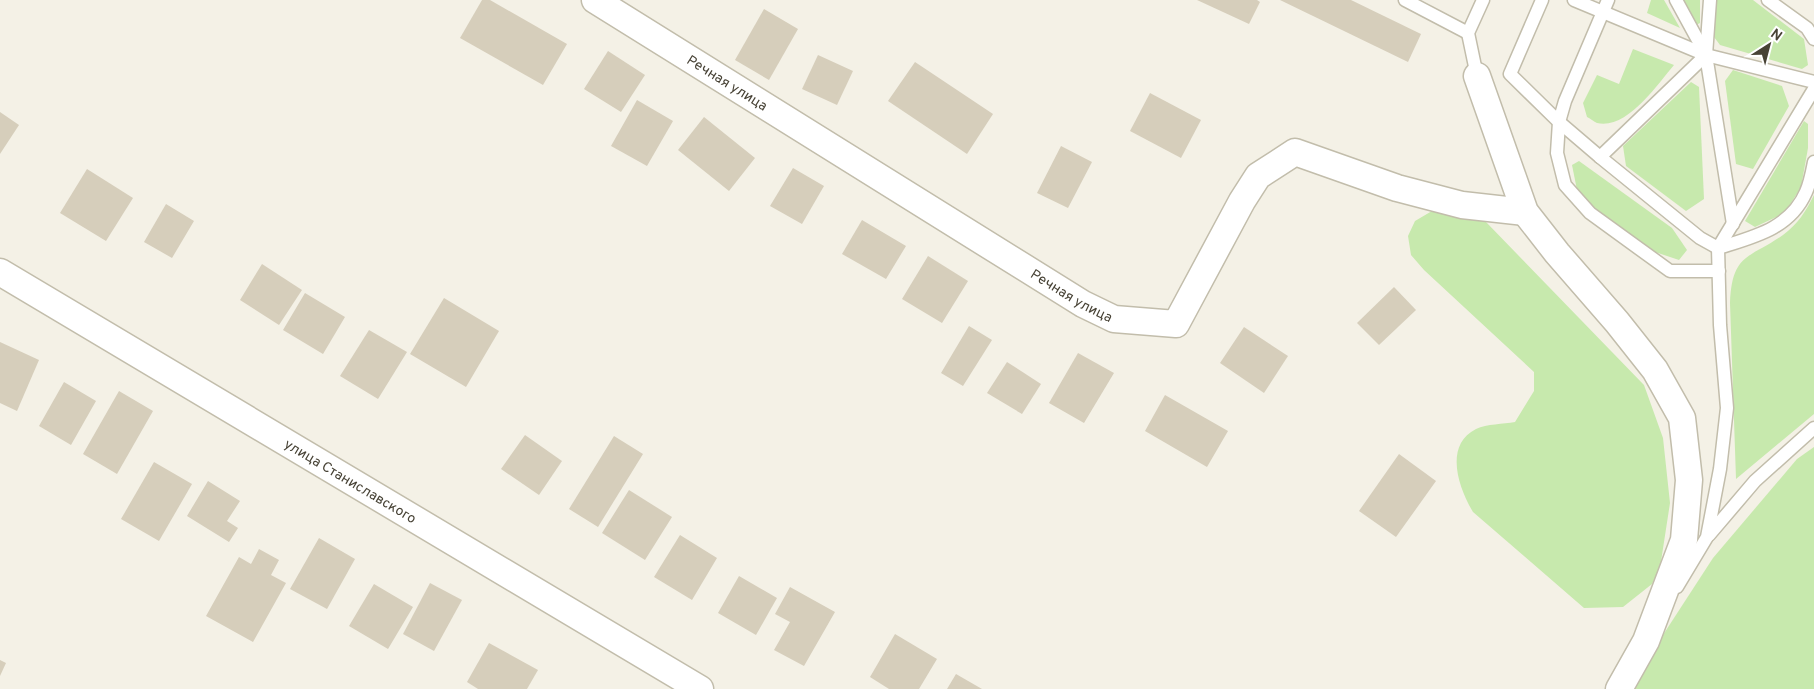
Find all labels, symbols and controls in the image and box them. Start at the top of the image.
north arrow [1744,20,1794,70]
text: N [1767,26,1785,46]
street label: Речная улица [683,52,770,115]
street label: Речная улица [1027,266,1115,327]
street label: улица Станиславского [281,436,419,528]

